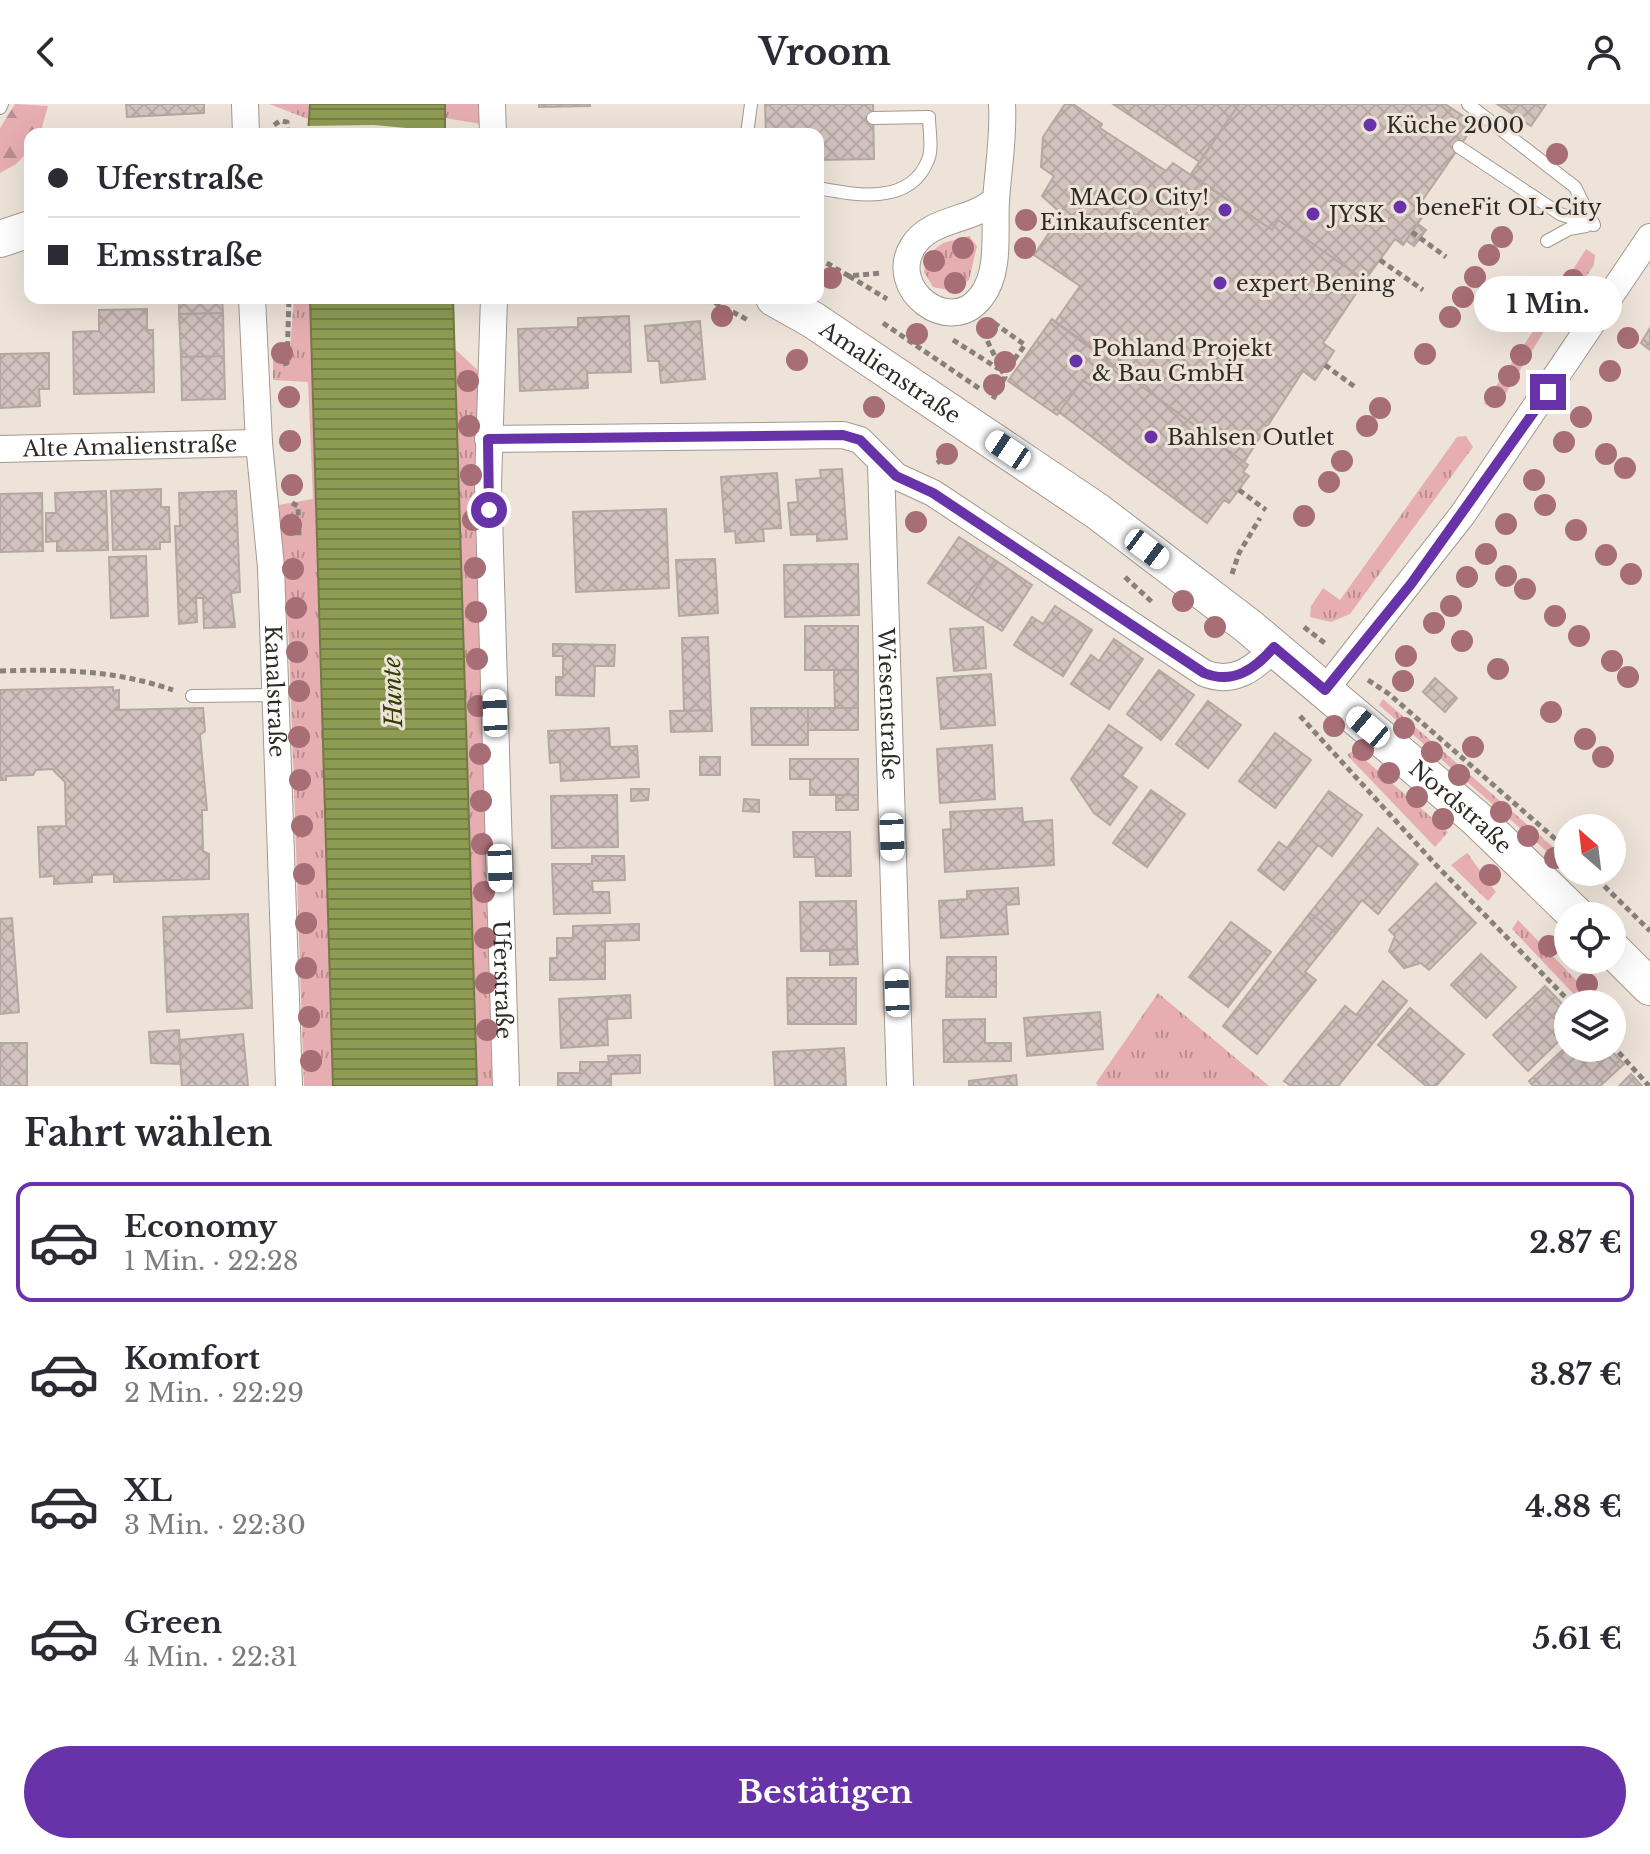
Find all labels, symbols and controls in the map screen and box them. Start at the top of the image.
icon: back [24,30,68,74]
text: Vroom [759,30,891,75]
icon: person [1582,30,1626,74]
place label: Küche 2000 [1386,112,1524,139]
marker: Küche 2000 [1361,116,1379,134]
text: Uferstraße [96,160,264,197]
place label: MACO City! Einkaufscenter [1040,184,1210,236]
place label: beneFit OL-City [1415,194,1602,221]
marker: beneFit OL-City [1391,198,1409,216]
marker: MACO City! Einkaufscenter [1216,201,1234,219]
place label: JYSK [1326,201,1386,228]
marker: JYSK [1304,205,1322,223]
text: Emsstraße [96,237,263,274]
place label: expert Bening [1236,270,1396,297]
marker: expert Bening [1211,274,1229,292]
callout: 1 Min. [1474,276,1622,332]
text: 1 Min. [1506,288,1590,320]
street label: Amalienstraße [814,315,966,429]
place label: Pohland Projekt & Bau GmbH [1092,335,1273,387]
marker: Pohland Projekt & Bau GmbH [1067,352,1085,370]
route end [1530,374,1566,410]
place label: Bahlsen Outlet [1167,424,1335,451]
car [981,427,1035,473]
marker: Bahlsen Outlet [1142,428,1160,446]
street label: Alte Amalienstraße [21,431,237,462]
route start [471,492,507,528]
car [1121,525,1173,573]
street label: Kanalstraße [259,624,291,758]
street label: Wiesenstraße [872,626,904,780]
water label: Hunte [377,656,408,729]
car [482,689,508,737]
car [1342,702,1394,752]
street label: Nordstraße [1404,755,1517,859]
car [879,813,905,861]
north arrow [1554,814,1626,886]
map controls [1554,814,1626,1062]
car [487,844,513,892]
button: locate [1554,902,1626,974]
street label: Uferstraße [487,920,518,1040]
car [884,969,910,1017]
button: layers [1554,990,1626,1062]
text: Fahrt wählen [24,1111,272,1156]
icon: car [28,1206,100,1278]
text: Economy [124,1208,277,1245]
text: 2.87 € [1529,1224,1622,1261]
text: 1 Min. · 22:28 [124,1245,299,1277]
icon: car [28,1338,100,1410]
text: Komfort [124,1340,260,1377]
text: 3.87 € [1530,1356,1622,1393]
text: 2 Min. · 22:29 [124,1377,304,1409]
icon: car [28,1470,100,1542]
text: XL [124,1472,172,1509]
text: 4.88 € [1525,1488,1622,1525]
text: 3 Min. · 22:30 [124,1509,306,1541]
icon: car [28,1602,100,1674]
text: Green [124,1604,222,1641]
text: 5.61 € [1533,1620,1622,1657]
text: 4 Min. · 22:31 [124,1641,298,1673]
button: Bestätigen [24,1746,1626,1838]

